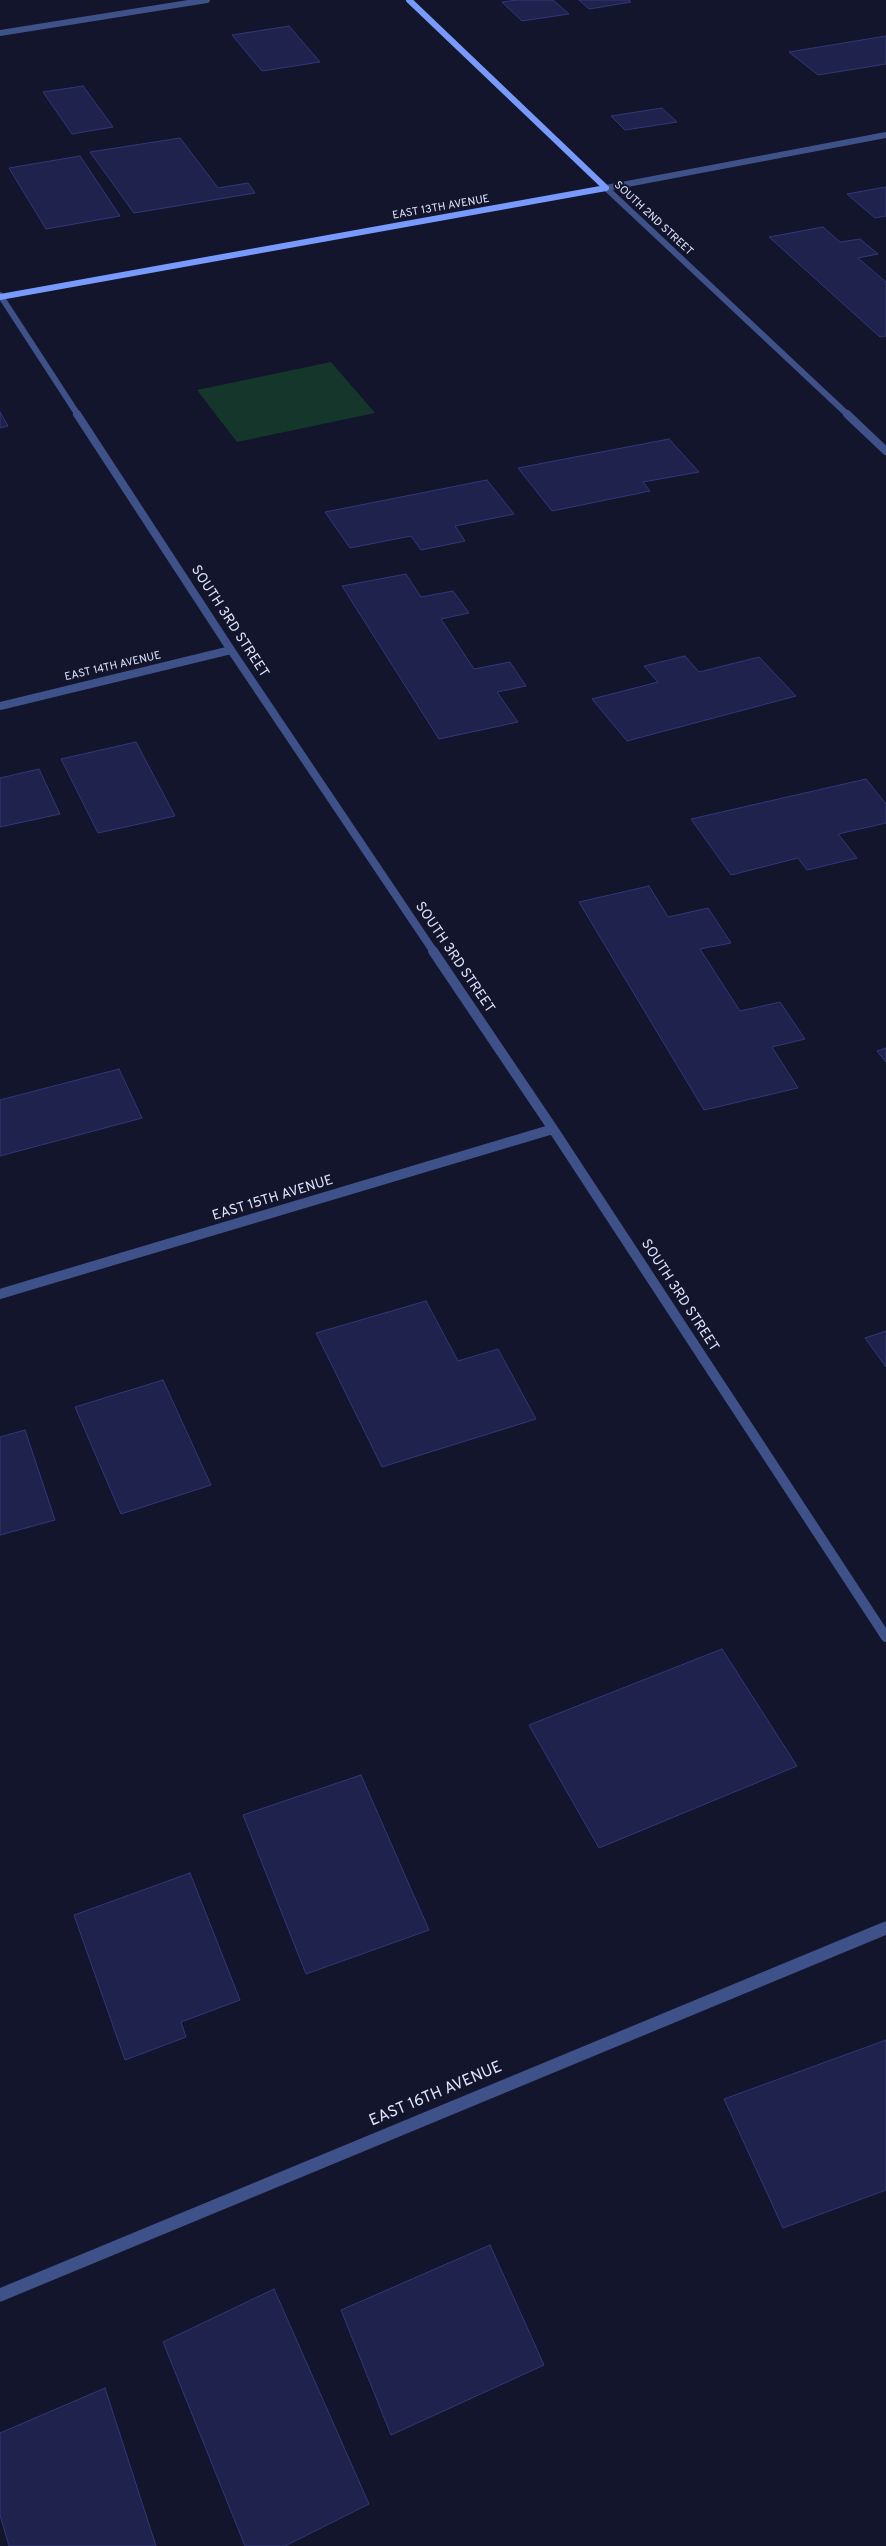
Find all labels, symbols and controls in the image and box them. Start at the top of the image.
street label: SOUTH 2ND STREET [611,179,695,259]
street label: EAST 13TH AVENUE [391,193,491,223]
street label: SOUTH 3RD STREET [186,563,272,681]
street label: EAST 14TH AVENUE [64,650,162,684]
street label: SOUTH 3RD STREET [411,899,497,1017]
street label: EAST 15TH AVENUE [211,1173,335,1225]
street label: SOUTH 3RD STREET [636,1237,722,1355]
street label: EAST 16TH AVENUE [367,2058,505,2132]

